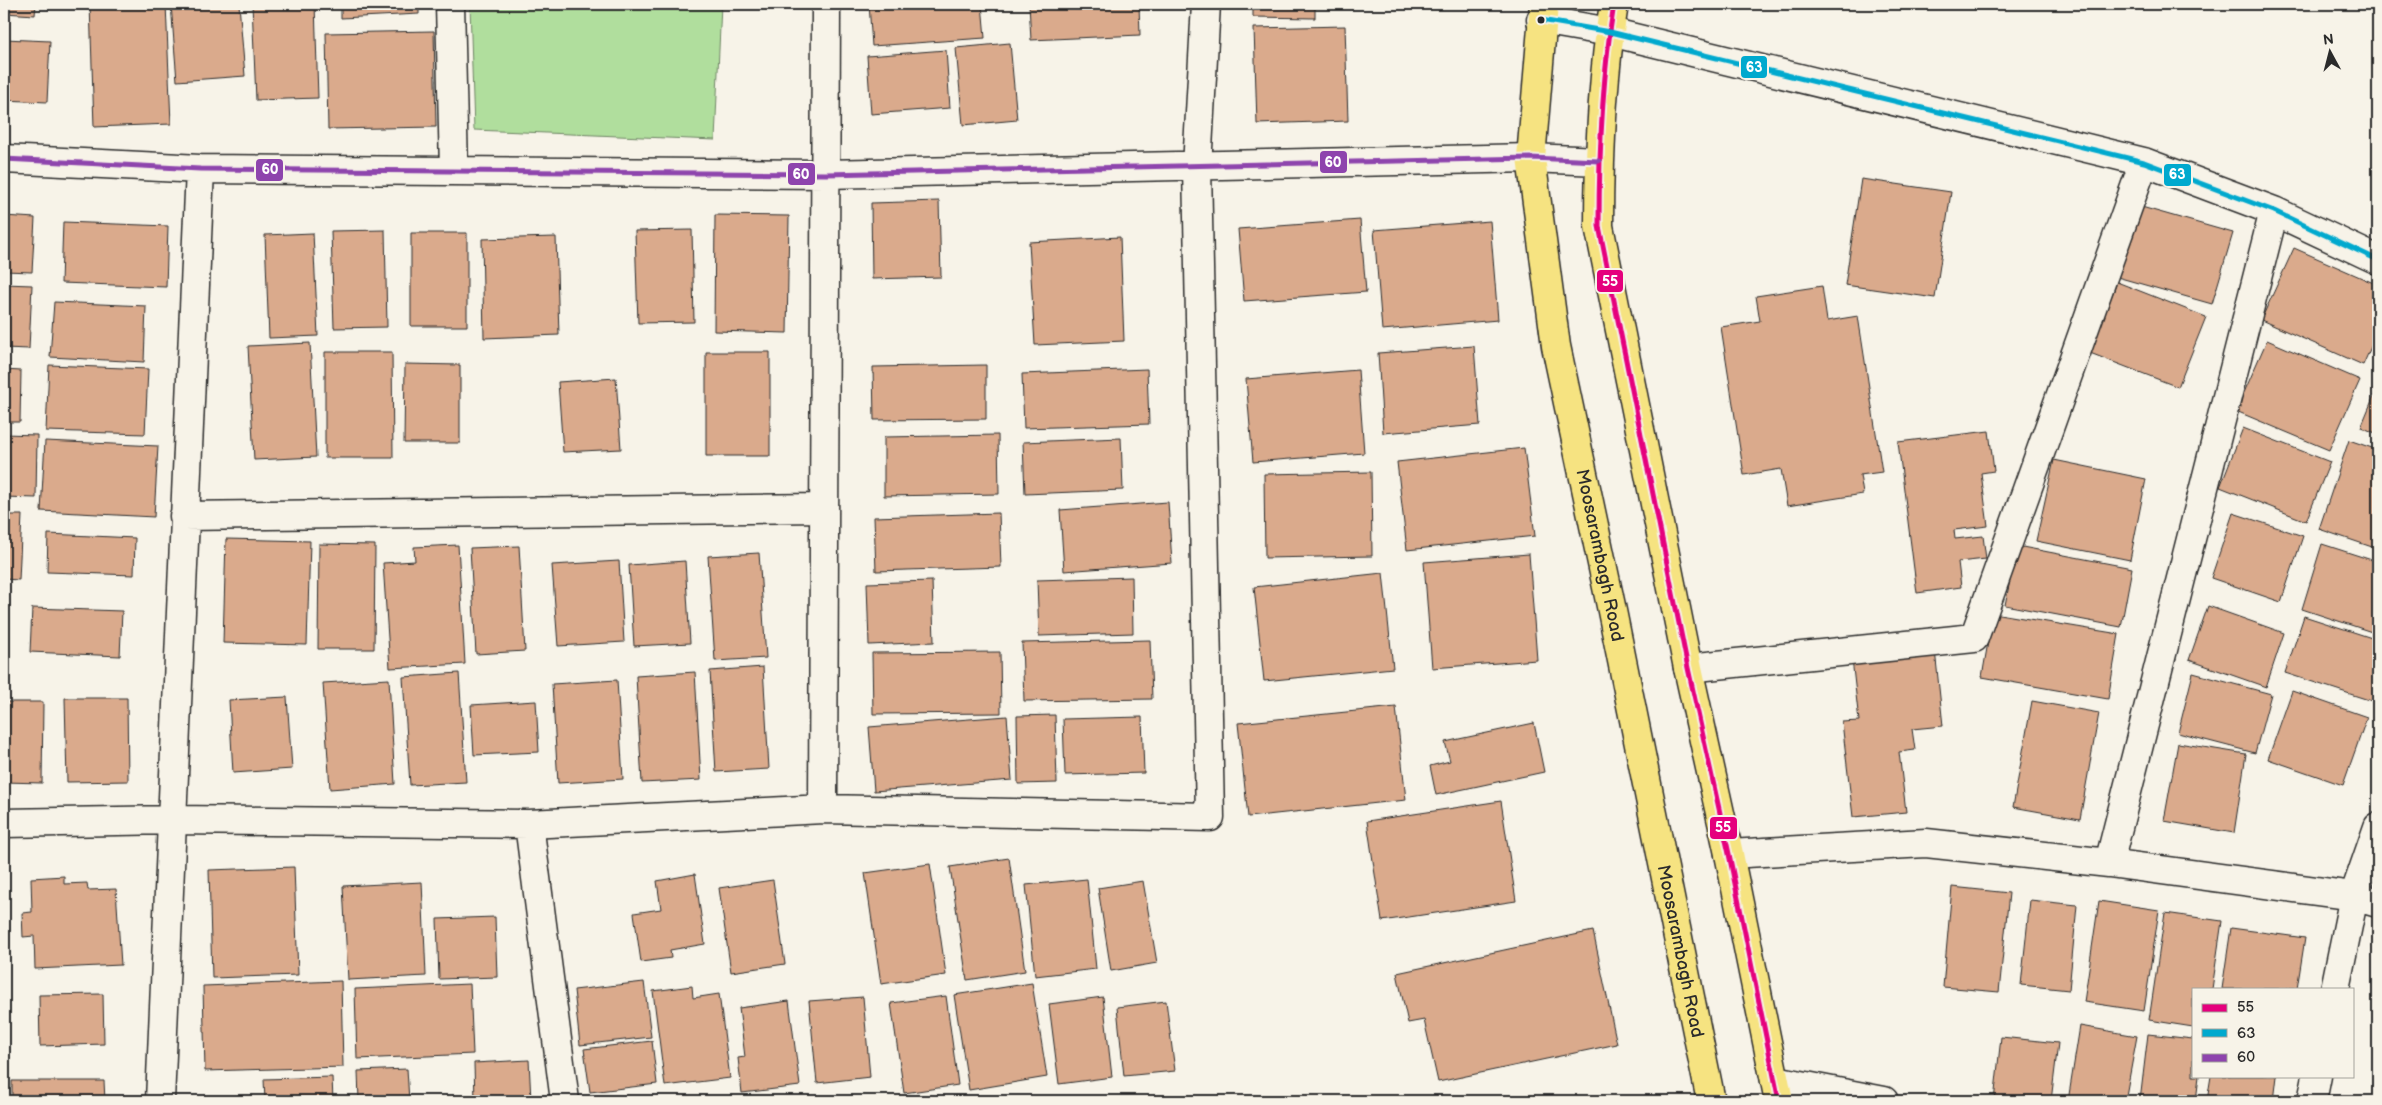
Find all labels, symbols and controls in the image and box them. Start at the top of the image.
unlabelled marker [1536,15,1546,25]
north arrow [2304,28,2354,78]
text: N [2322,31,2335,49]
line badge: 63 [1740,55,1768,79]
text: 63 [1746,59,1762,76]
line badge: 60 [1319,150,1348,174]
text: 60 [1324,154,1342,171]
line badge: 60 [255,158,284,182]
text: 60 [261,161,279,178]
line badge: 60 [787,162,816,186]
line badge: 63 [2163,163,2192,187]
text: 60 [792,166,810,183]
text: 63 [2169,166,2185,183]
line badge: 55 [1596,269,1624,293]
text: 55 [1602,273,1618,290]
street label: Moosarambagh Road [1572,467,1628,643]
line badge: 55 [1709,816,1738,840]
text: 55 [1715,819,1731,836]
street label: Moosarambagh Road [1653,863,1708,1039]
legend [2192,988,2354,1078]
text: 55 [2237,998,2254,1017]
text: 63 [2237,1024,2255,1043]
text: 60 [2237,1048,2255,1067]

